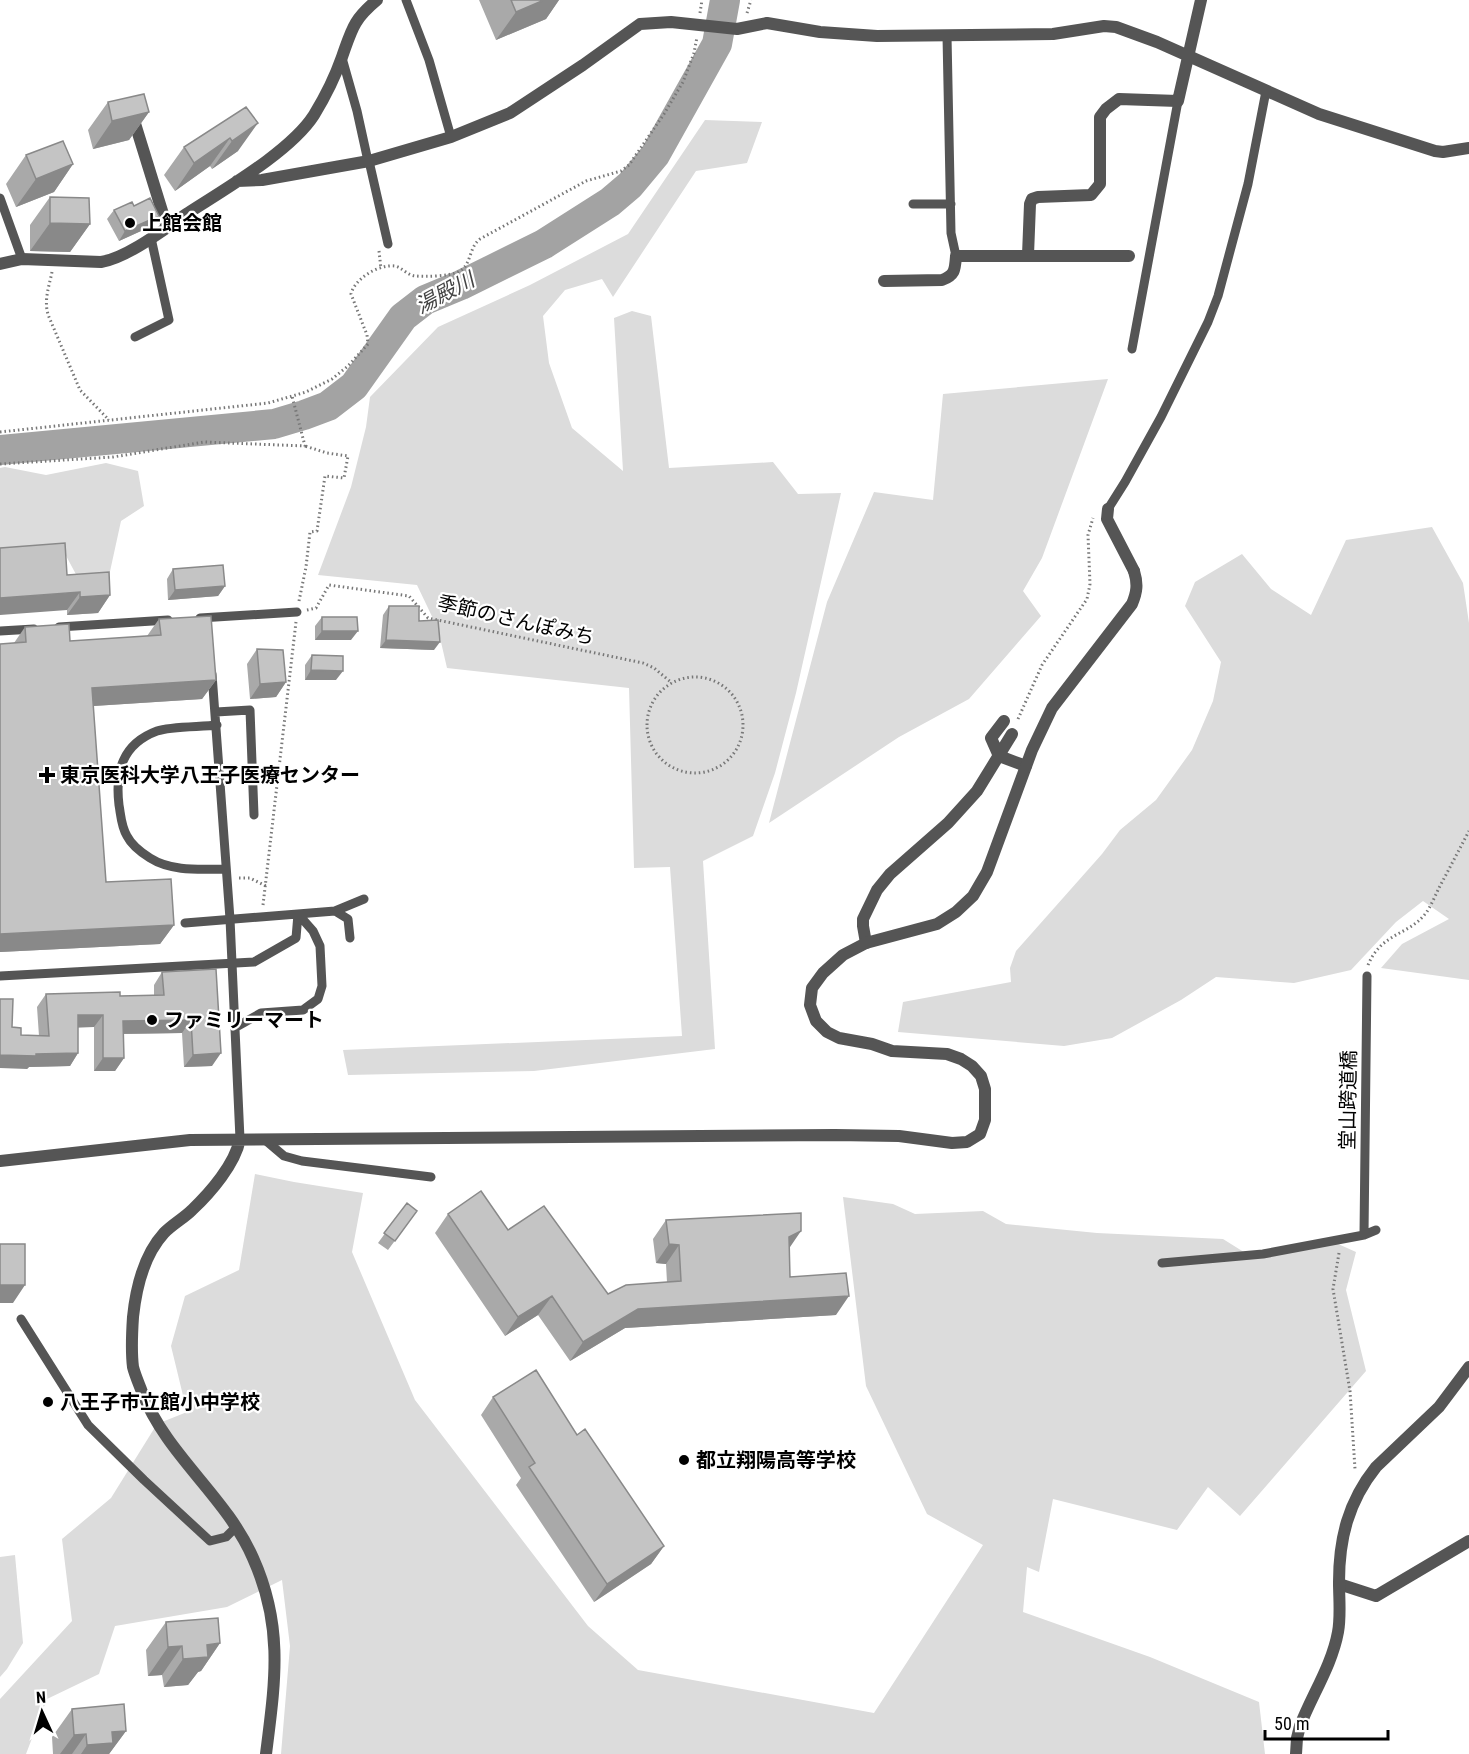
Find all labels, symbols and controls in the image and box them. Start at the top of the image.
place label: 上館会館 [142,211,222,235]
marker: 上館会館 [123,216,137,230]
water label: 湯殿川 [412,267,480,318]
street label: 季節のさんぽみち [435,590,597,650]
place label: 東京医科大学八王子医療センター [60,763,360,787]
marker: 東京医科大学八王子医療センター [38,766,56,784]
place label: ファミリーマート [164,1008,324,1032]
marker: ファミリーマート [145,1013,159,1027]
street label: 堂山跨道橋 [1335,1050,1361,1150]
place label: 八王子市立館小中学校 [60,1390,260,1414]
marker: 八王子市立館小中学校 [41,1395,55,1409]
place label: 都立翔陽高等学校 [696,1448,856,1472]
marker: 都立翔陽高等学校 [677,1453,691,1467]
north arrow [12,1682,72,1742]
text: N [35,1688,47,1707]
scale bar [1265,1703,1388,1741]
text: 50 m [1274,1713,1309,1734]

